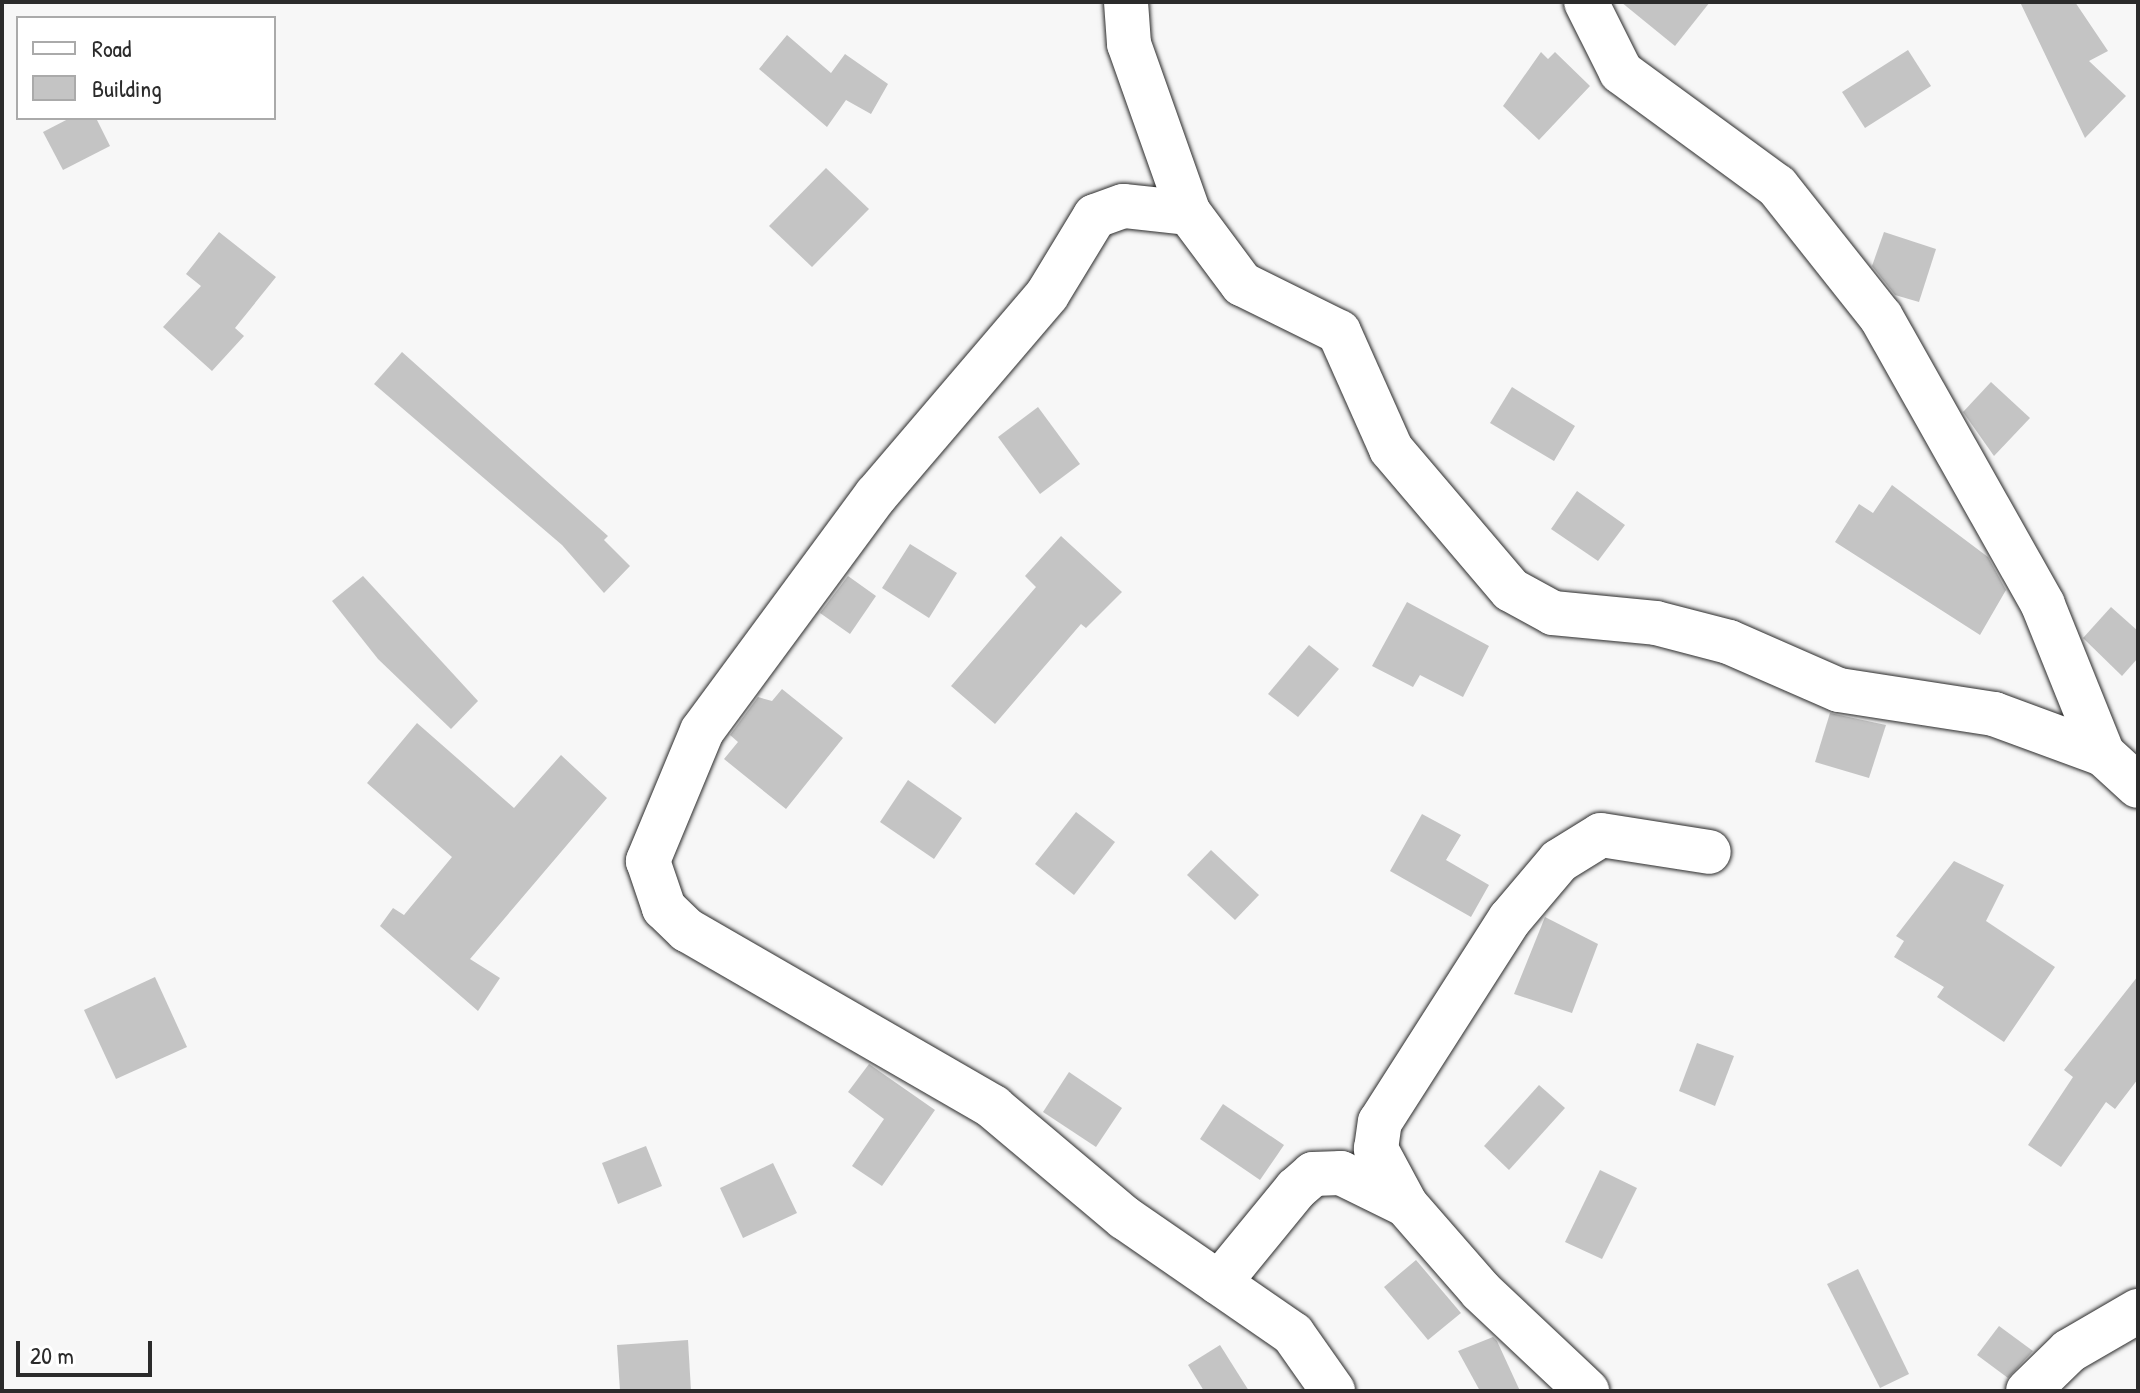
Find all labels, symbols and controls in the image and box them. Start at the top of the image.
legend [16,16,276,120]
text: Road [92,32,131,64]
text: Building [92,72,162,104]
scale bar [20,1325,156,1375]
text: 20 m [30,1339,74,1371]

